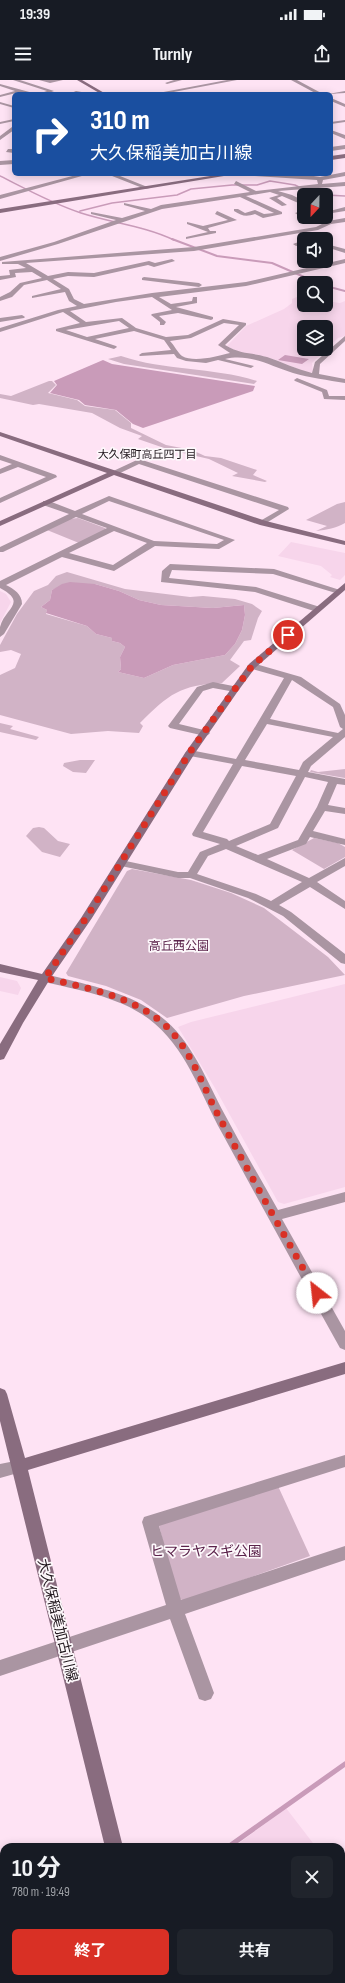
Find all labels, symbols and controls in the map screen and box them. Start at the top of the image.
text: 19:39 [20,5,50,24]
icon: menu [12,43,34,65]
icon: share [311,43,333,65]
text: Turnly [153,44,192,65]
text: 310 m [90,104,150,137]
icon: right [24,108,76,160]
text: 大久保稲美加古川線 [90,143,252,164]
north arrow [297,188,333,224]
map controls [297,188,333,356]
button: sound [297,232,333,268]
button: search [297,276,333,312]
button: layers [297,320,333,356]
district label: 大久保町高丘四丁目 [98,448,197,461]
pin [271,618,305,652]
icon: arrive [277,624,299,646]
park label: 高丘西公園 [149,939,209,954]
position arrow [296,1272,338,1314]
park label: ヒマラヤスギ公園 [150,1543,262,1560]
street label: 大久保稲美加古川線 [34,1557,81,1683]
text: 10 分 [12,1854,61,1883]
button: close [291,1856,333,1898]
text: 780 m · 19:49 [12,1884,70,1900]
button: 終了 [12,1929,169,1975]
button: 共有 [177,1929,333,1975]

